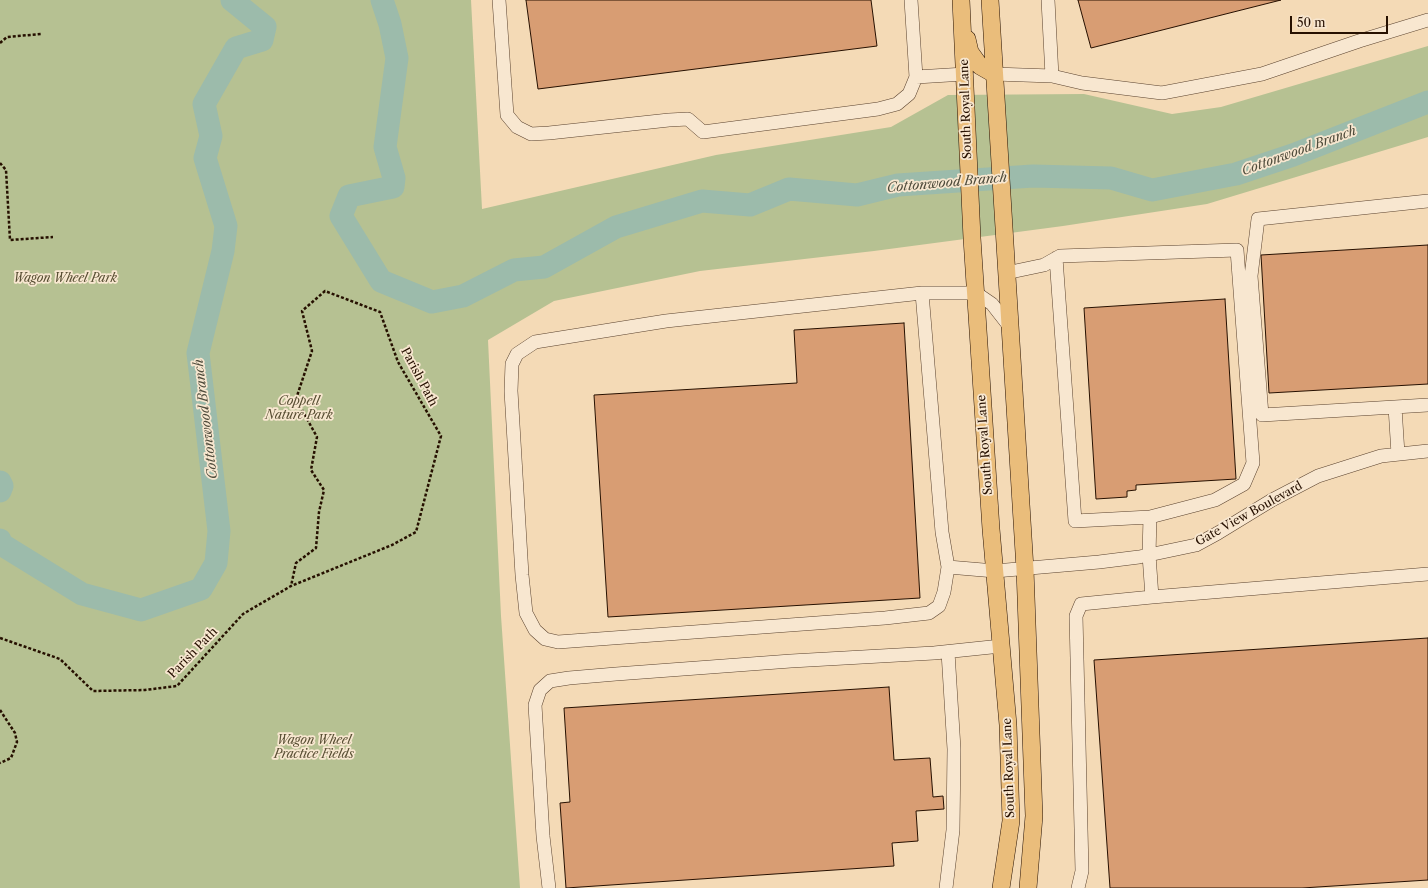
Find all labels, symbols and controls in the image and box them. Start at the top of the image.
scale bar [1292,8,1390,34]
text: 50 m [1297,15,1326,30]
street label: South Royal Lane [957,59,975,159]
water label: Cottonwood Branch [1240,123,1358,179]
water label: Cottonwood Branch [886,170,1008,196]
park label: Wagon Wheel Park [13,272,117,286]
street label: Parish Path [397,345,441,409]
water label: Cottonwood Branch [191,358,221,480]
street label: South Royal Lane [974,394,996,496]
park label: Coppell Nature Park [265,395,333,423]
street label: Gate View Boulevard [1193,479,1305,549]
street label: Parish Path [165,625,221,681]
street label: South Royal Lane [1000,718,1018,818]
park label: Wagon Wheel Practice Fields [274,734,354,762]

